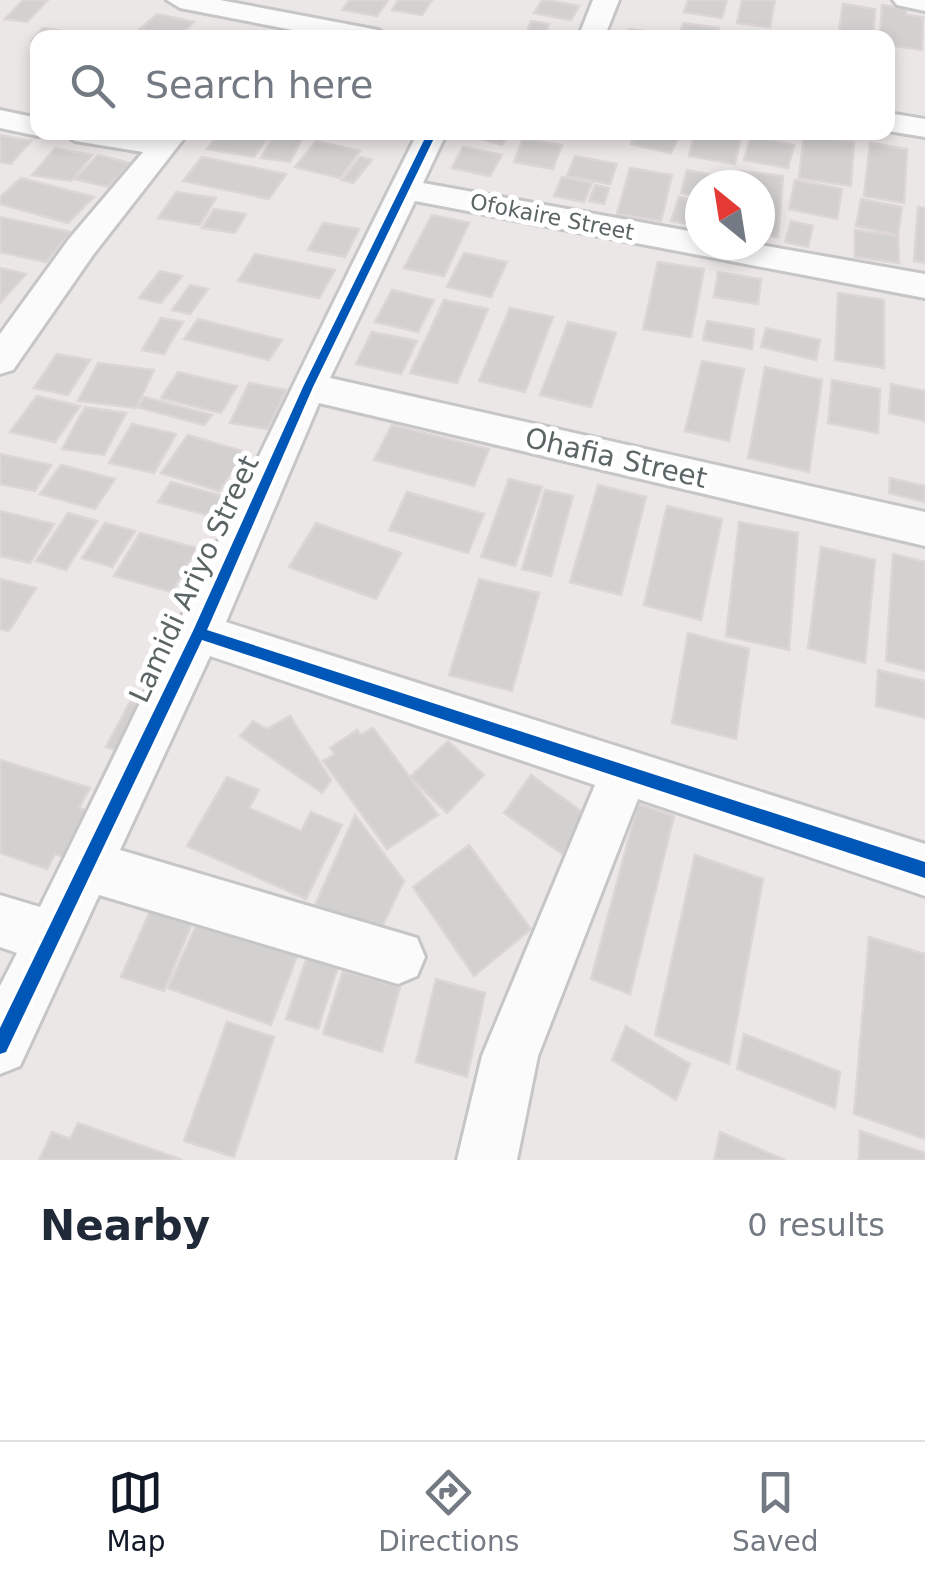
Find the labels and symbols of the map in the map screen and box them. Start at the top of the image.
north arrow [685,170,775,260]
street label: Ofokaire Street [468,189,636,245]
street label: Ohafia Street [522,421,710,495]
street label: Lamidi Ariyo Street [122,450,266,708]

